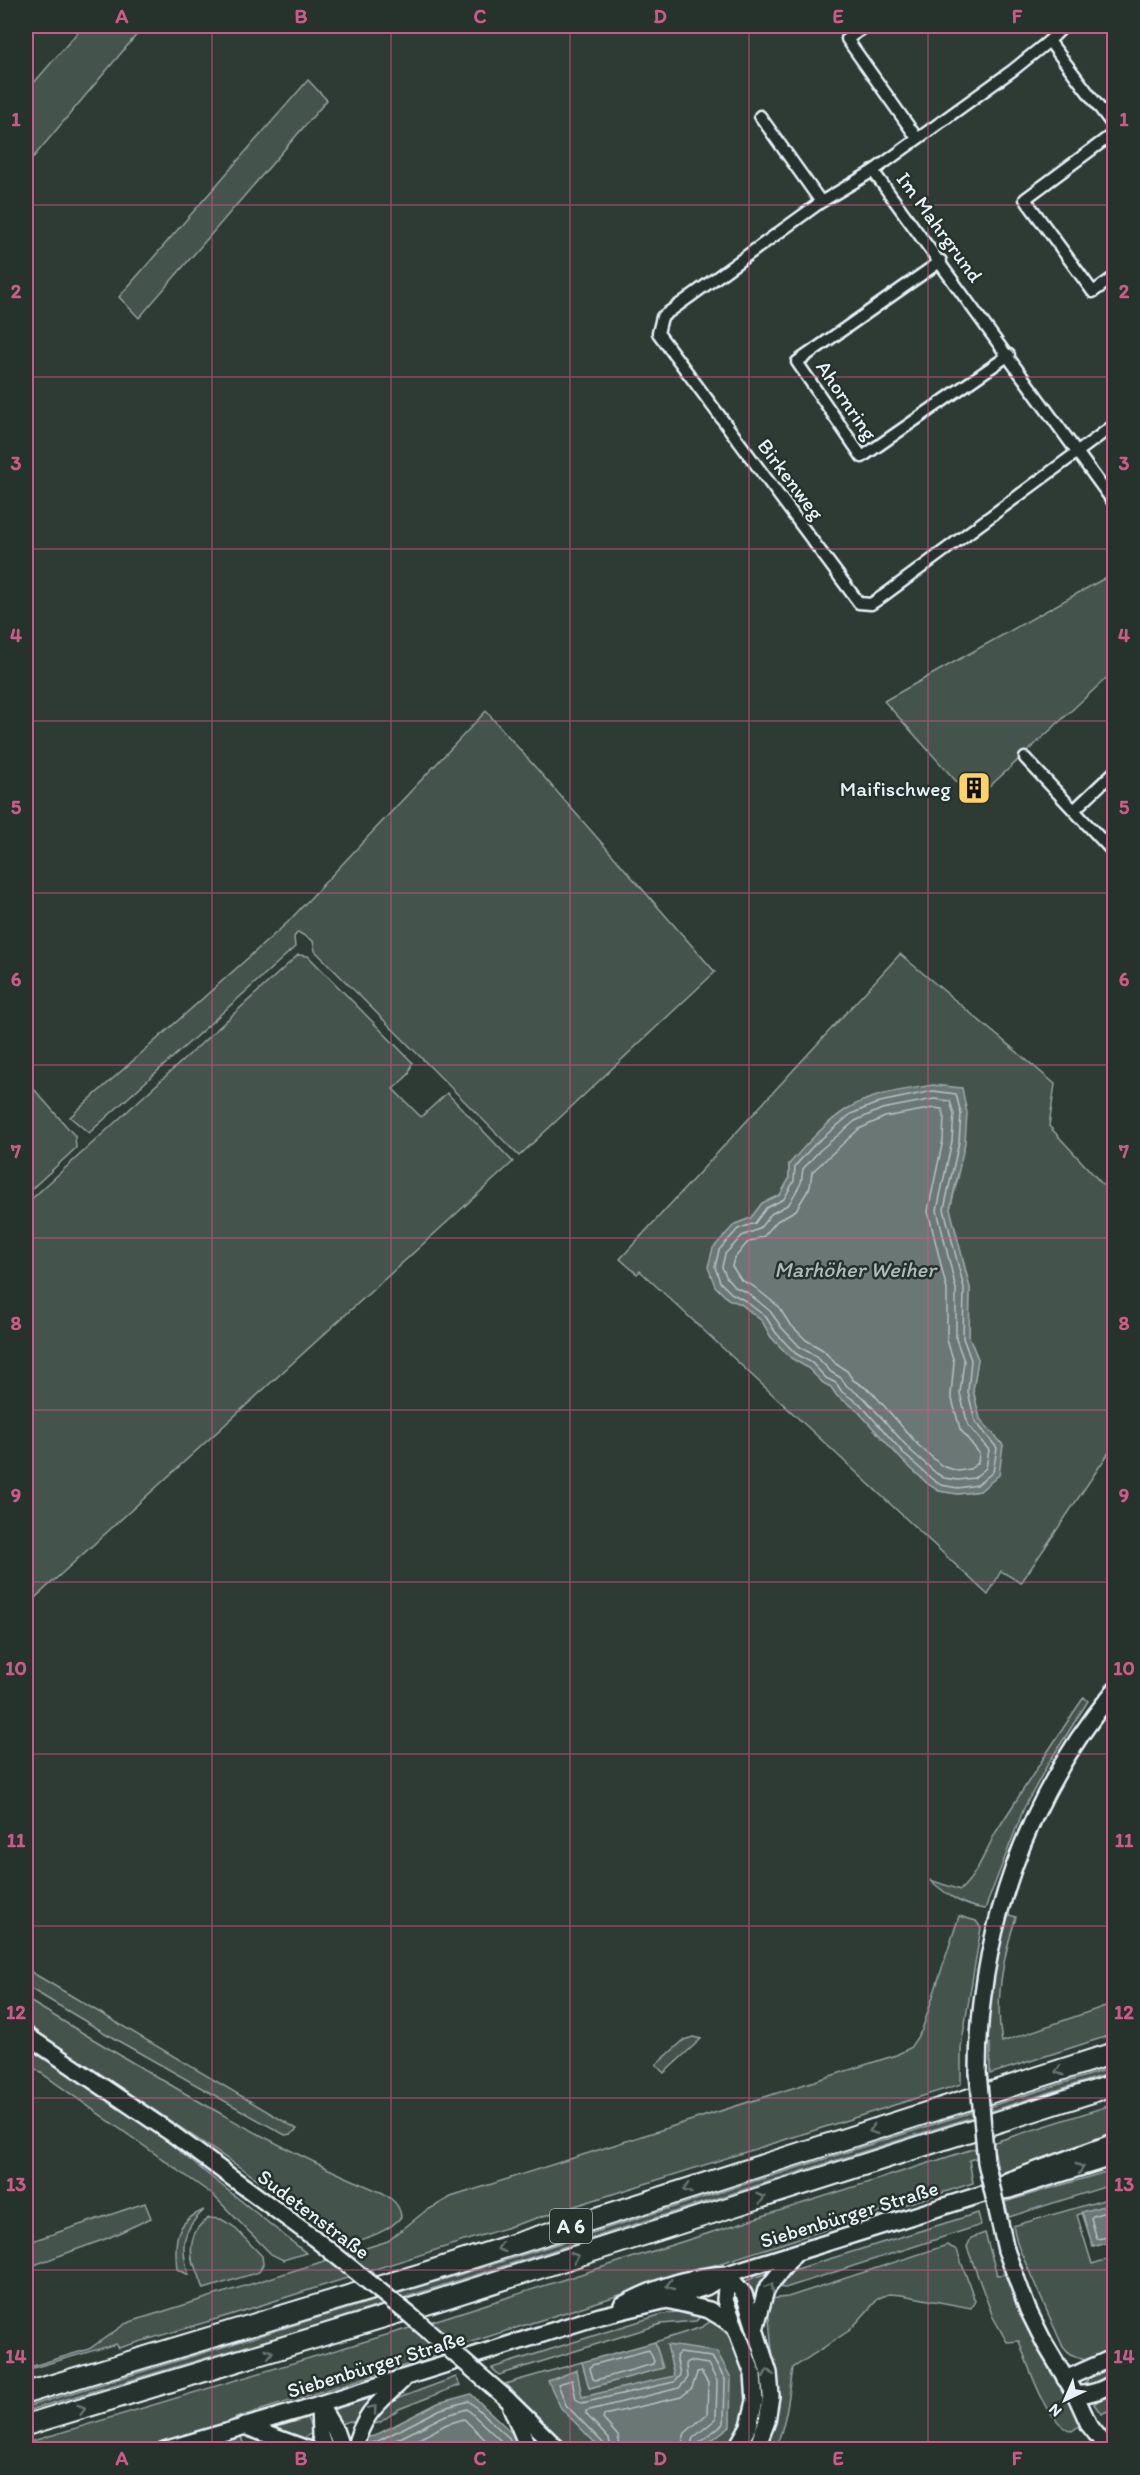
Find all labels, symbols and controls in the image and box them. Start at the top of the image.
text: A [115,4,129,28]
text: B [295,4,308,28]
text: C [474,4,487,28]
text: D [653,4,667,28]
text: E [832,4,844,28]
text: F [1012,4,1023,28]
text: 1 [11,107,21,131]
text: 1 [1119,107,1129,131]
street label: Im Mahrgrund [892,167,989,287]
text: 2 [11,279,22,303]
text: 2 [1119,279,1130,303]
street label: Ahornring [811,355,883,445]
street label: Birkenweg [752,434,830,525]
text: 3 [11,451,22,475]
text: 3 [1119,451,1130,475]
text: 4 [10,623,22,647]
text: 4 [1118,623,1130,647]
building icon: Maifischweg [956,770,992,806]
place label: Maifischweg [840,776,951,801]
text: 5 [11,795,22,819]
text: 5 [1119,795,1130,819]
text: 6 [11,967,22,991]
text: 6 [1119,967,1130,991]
text: 7 [10,1139,21,1163]
text: 7 [1118,1139,1129,1163]
water label: Marhöher Weiher [774,1256,938,1283]
text: 8 [11,1311,22,1335]
text: 8 [1119,1311,1130,1335]
text: 9 [11,1483,21,1507]
text: 9 [1119,1483,1129,1507]
text: 10 [5,1656,27,1680]
text: 10 [1113,1656,1135,1680]
text: 11 [7,1828,26,1852]
text: 11 [1115,1828,1134,1852]
text: 12 [6,2000,26,2024]
text: 12 [1114,2000,1134,2024]
one-way arrow [1054,2064,1065,2076]
one-way arrow [868,2123,879,2135]
one-way arrow [1074,2163,1085,2175]
street label: Sudetenstraße [253,2164,375,2264]
text: 13 [6,2172,26,2196]
text: 13 [1114,2172,1134,2196]
street label: Siebenbürger Straße [757,2175,941,2253]
one-way arrow [682,2182,693,2194]
one-way arrow [755,2192,766,2205]
road number: A 6 [550,2209,592,2243]
one-way arrow [496,2241,507,2254]
one-way arrow [569,2252,580,2264]
one-way arrow [665,2278,676,2290]
one-way arrow [762,2283,773,2294]
street label: Siebenbürger Straße [284,2325,468,2403]
text: 14 [5,2344,27,2368]
text: 14 [1113,2344,1135,2368]
one-way arrow [263,2348,274,2360]
one-way arrow [762,2368,775,2378]
north arrow [1035,2370,1095,2430]
text: N [1044,2400,1065,2421]
one-way arrow [76,2404,87,2416]
one-way arrow [366,2405,377,2416]
text: A [115,2446,129,2470]
text: B [295,2446,308,2470]
text: C [474,2446,487,2470]
text: D [653,2446,667,2470]
text: E [832,2446,844,2470]
text: F [1012,2446,1023,2470]

